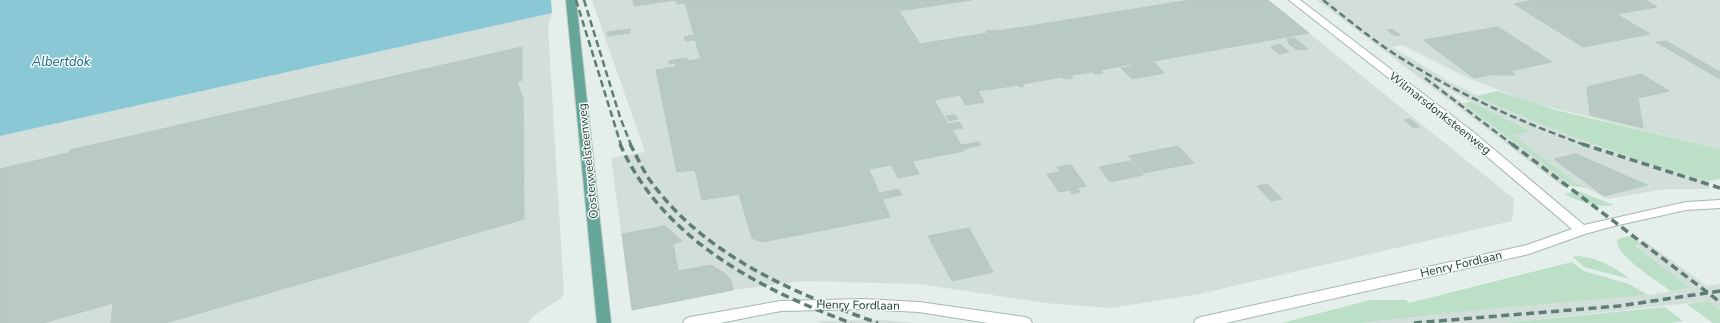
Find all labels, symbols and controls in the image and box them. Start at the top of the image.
water label: Albertdok [31,53,91,71]
street label: Wilmarsdonksteenweg [1386,68,1494,158]
street label: Oosterweelsteenweg [574,103,602,219]
street label: Henry Fordlaan [1418,247,1504,281]
street label: Henry Fordlaan [816,296,900,314]

